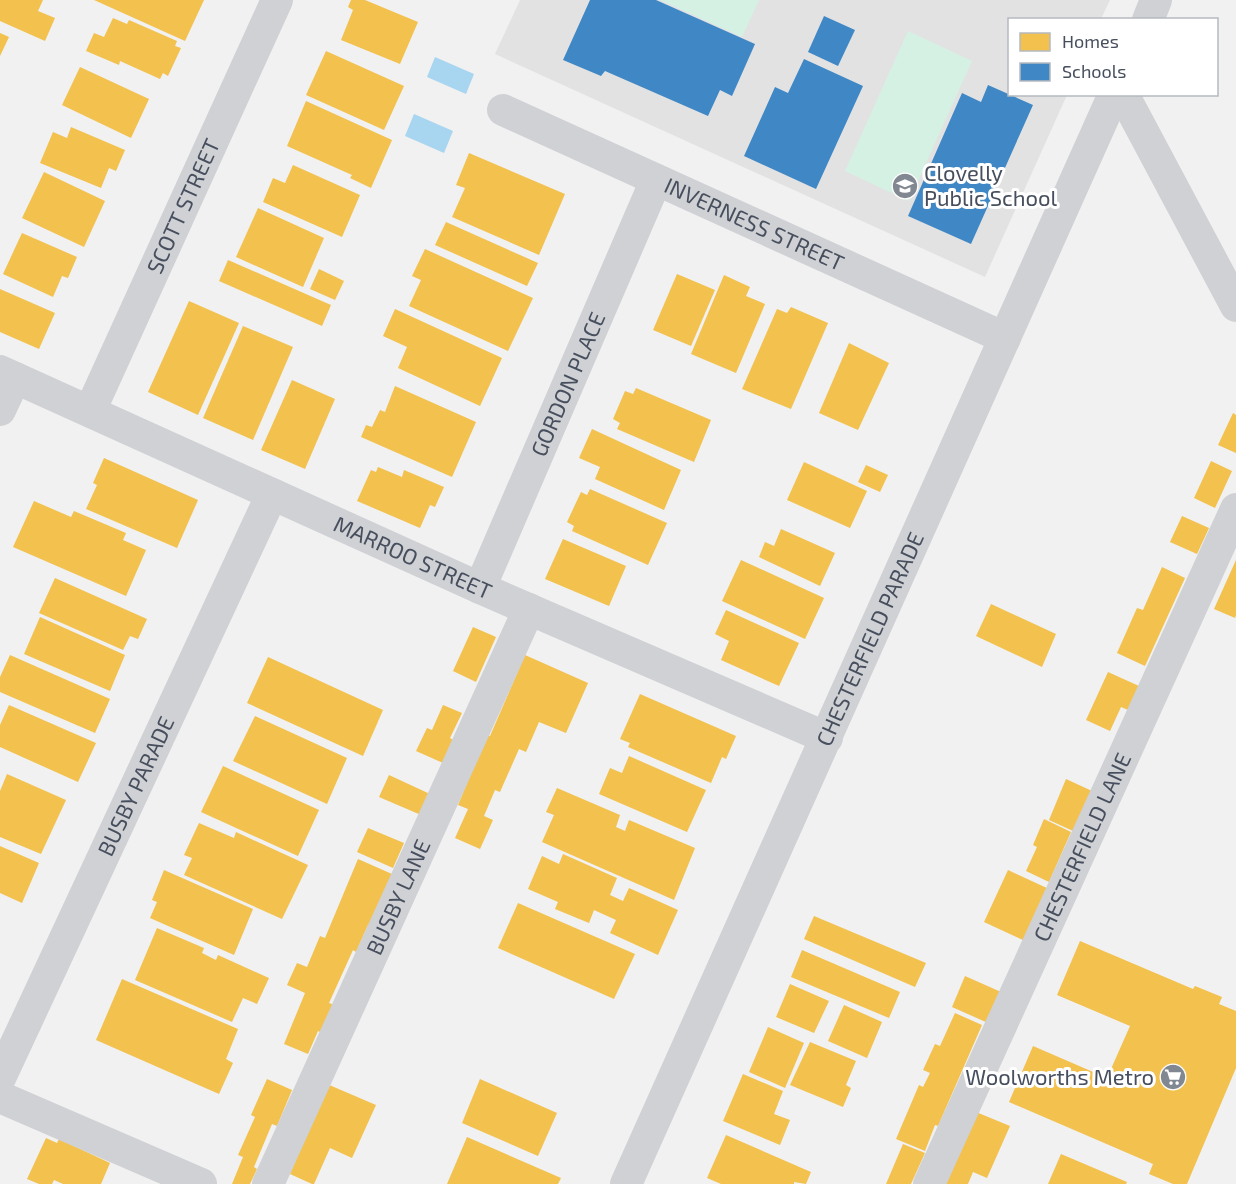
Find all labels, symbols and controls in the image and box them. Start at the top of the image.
legend [1008,18,1218,96]
text: Homes [1062,30,1119,52]
text: Schools [1062,60,1126,82]
street label: SCOTT STREET [140,134,224,277]
place label: Clovelly Public School [924,159,1058,210]
street label: INVERNESS STREET [661,171,849,275]
school or university icon: Clovelly Public School [890,171,920,201]
street label: GORDON PLACE [524,308,610,460]
street label: MARROO STREET [330,510,496,604]
street label: CHESTERFIELD PARADE [810,528,928,750]
street label: BUSBY PARADE [91,712,179,860]
street label: CHESTERFIELD LANE [1027,748,1135,945]
street label: BUSBY LANE [360,835,435,958]
supermarket icon: Woolworths Metro [1158,1062,1188,1092]
place label: Woolworths Metro [965,1063,1154,1089]

